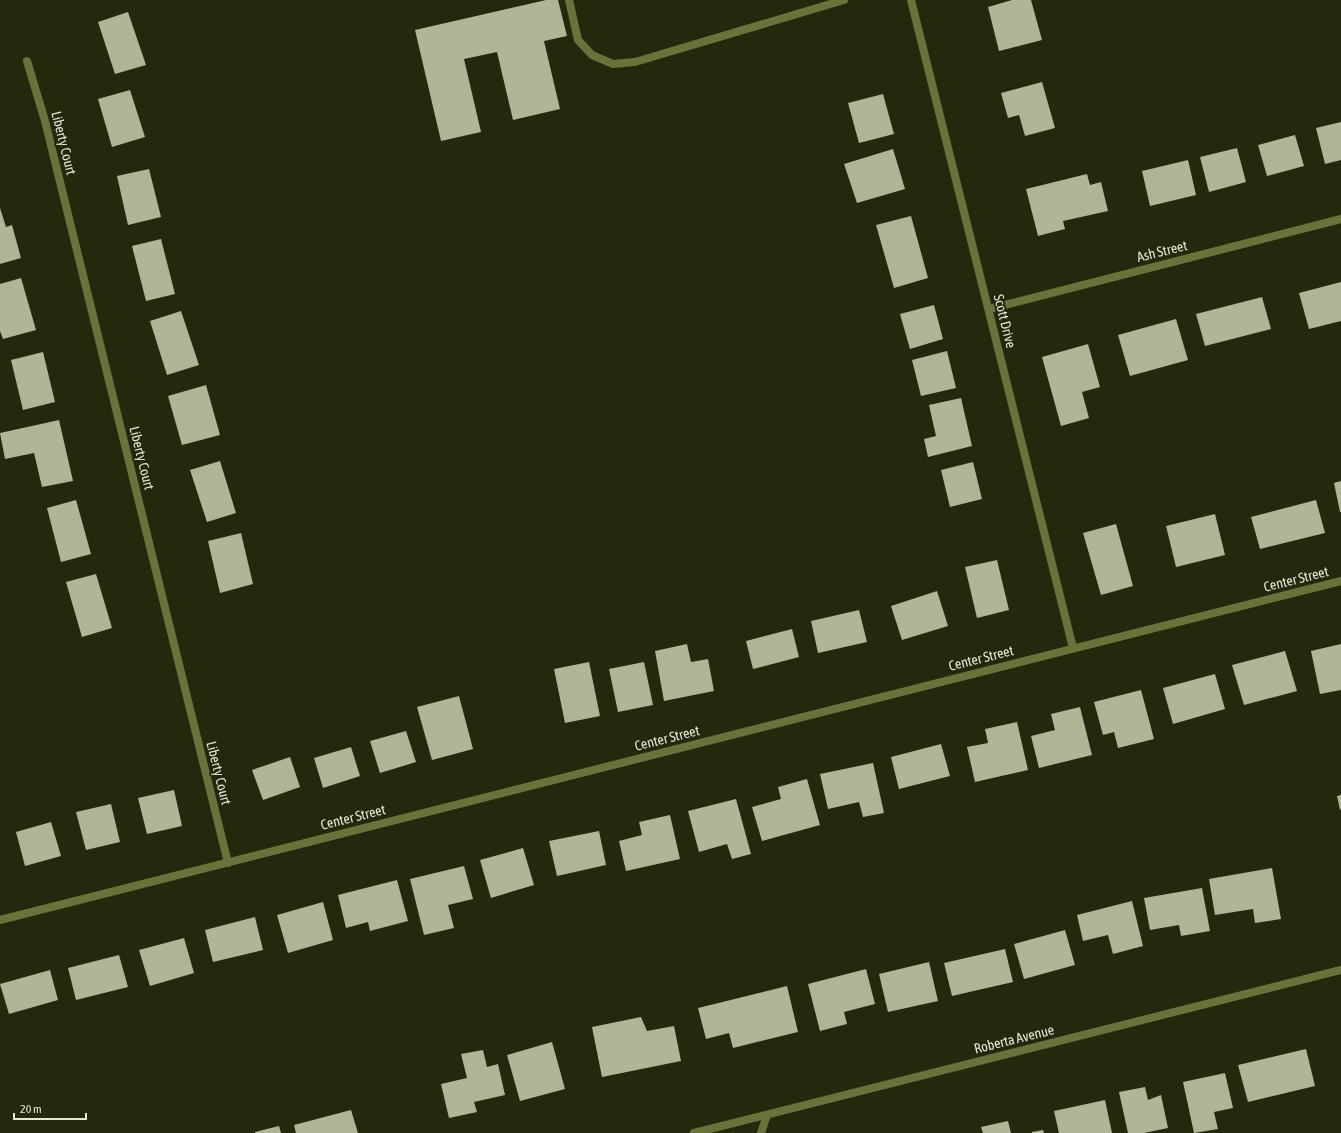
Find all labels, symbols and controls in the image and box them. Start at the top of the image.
street label: Liberty Court [48,110,80,176]
street label: Ash Street [1135,237,1189,265]
street label: Scott Drive [991,292,1019,350]
street label: Liberty Court [126,425,158,491]
street label: Center Street [1262,563,1330,595]
street label: Center Street [947,642,1015,674]
street label: Center Street [633,722,701,754]
street label: Liberty Court [203,740,235,806]
street label: Center Street [319,801,387,833]
street label: Roberta Avenue [972,1021,1056,1057]
scale bar [14,1095,86,1121]
text: 20 m [20,1102,42,1116]

